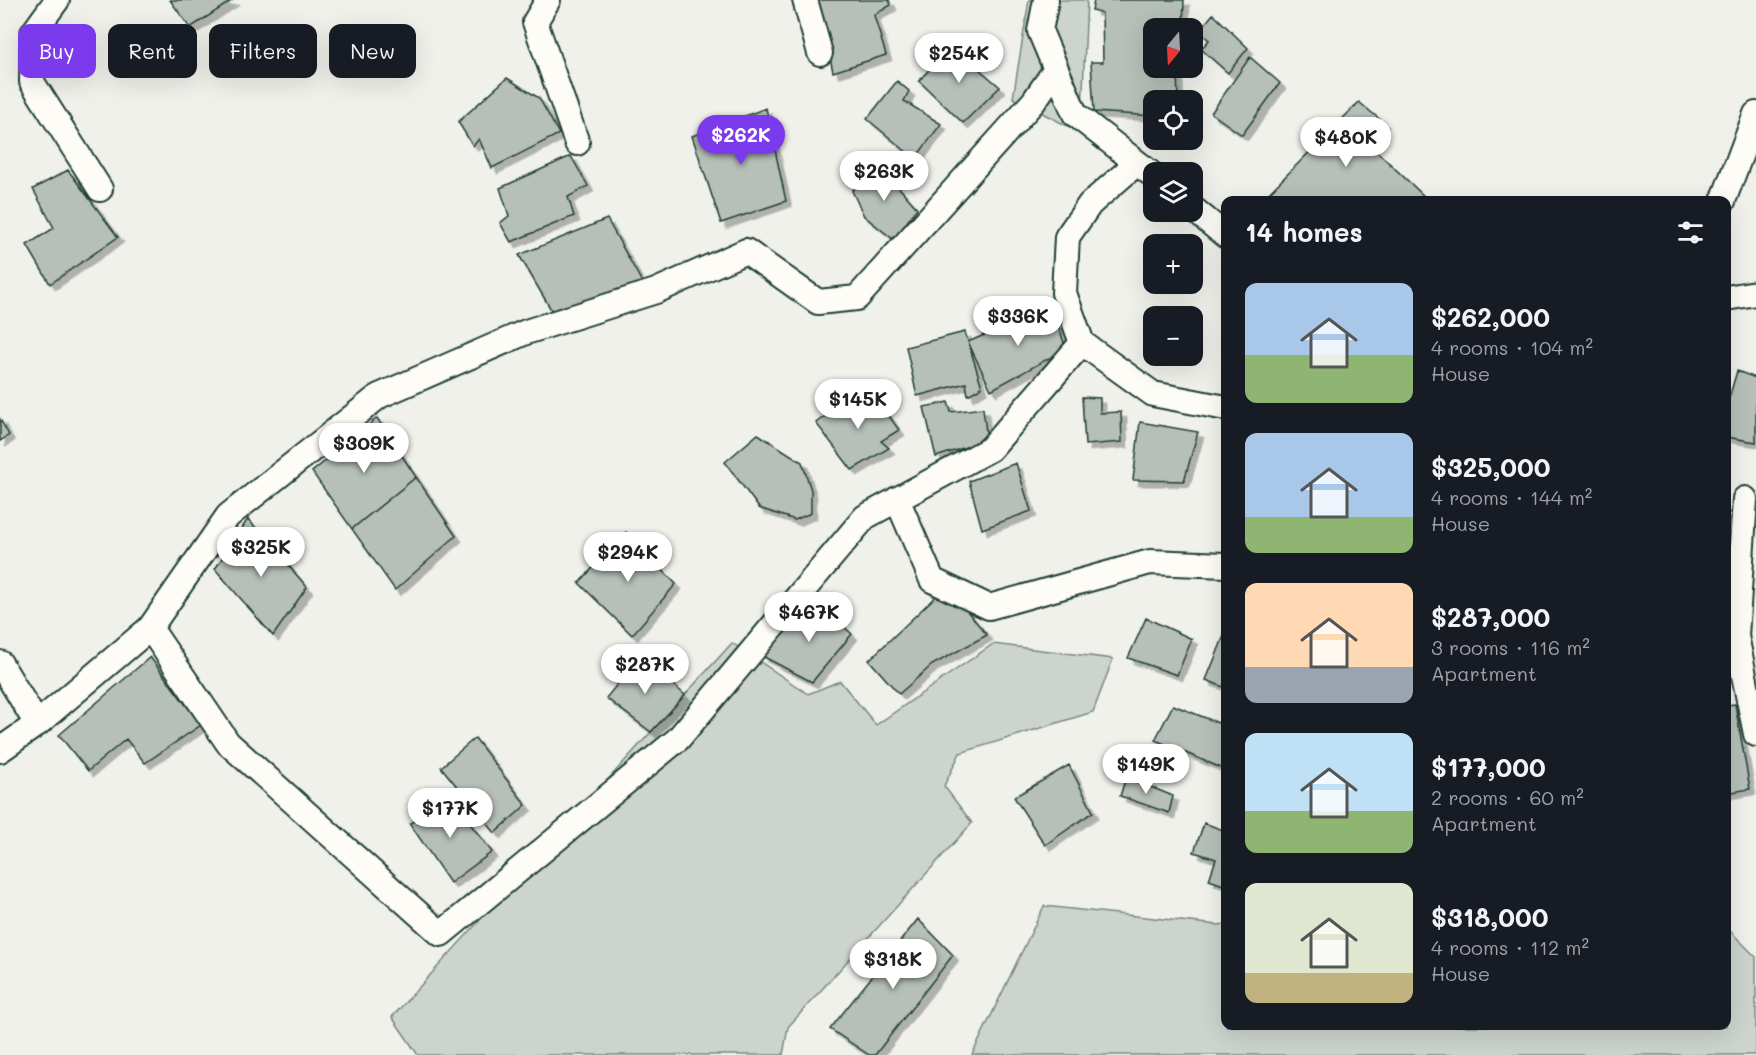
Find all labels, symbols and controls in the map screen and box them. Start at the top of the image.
north arrow [1143,18,1203,78]
map controls [1143,18,1203,366]
chip: Buy [18,24,96,78]
chip: Rent [108,24,197,78]
chip: Filters [209,24,317,78]
chip: New [329,24,416,78]
pin: $254K [917,33,1001,84]
text: $254K [928,39,990,65]
button: locate [1143,90,1203,150]
pin: $262K [699,115,783,166]
pin: $480K [1304,117,1388,168]
text: $262K [711,121,771,147]
text: $480K [1314,123,1378,149]
pin: $263K [842,151,926,202]
text: $263K [854,157,914,183]
button: layers [1143,162,1203,222]
text: 14 homes [1245,215,1363,249]
icon: filters [1674,216,1707,249]
button: + [1143,234,1203,294]
pin: $336K [976,296,1060,347]
text: $262,000 [1431,300,1550,334]
text: $336K [987,302,1049,328]
button: − [1143,306,1203,366]
icon: home [1293,307,1365,379]
text: 4 rooms · 104 m² [1431,334,1593,360]
text: House [1431,360,1490,386]
pin: $145K [816,379,900,430]
text: $145K [829,385,887,411]
pin: $309K [322,423,406,474]
text: $309K [333,429,395,455]
text: $325,000 [1431,450,1551,484]
icon: home [1293,457,1365,529]
text: 4 rooms · 144 m² [1431,484,1592,510]
text: House [1431,510,1490,536]
pin: $325K [219,527,303,578]
pin: $294K [586,532,670,583]
text: $325K [231,533,291,559]
text: $294K [597,538,659,564]
pin: $467K [767,592,851,643]
text: $467K [778,598,840,624]
text: $287,000 [1431,600,1550,634]
icon: home [1293,607,1365,679]
text: 3 rooms · 116 m² [1431,634,1590,660]
pin: $287K [603,644,687,695]
text: $287K [615,650,675,676]
text: Apartment [1431,660,1537,686]
pin: $149K [1104,744,1188,795]
text: $149K [1116,750,1176,776]
text: $177,000 [1431,750,1546,784]
icon: home [1293,757,1365,829]
text: 2 rooms · 60 m² [1431,784,1584,810]
pin: $177K [408,788,492,839]
text: $177K [422,794,478,820]
text: Apartment [1431,810,1537,836]
text: $318,000 [1431,900,1548,934]
icon: home [1293,907,1365,979]
text: 4 rooms · 112 m² [1431,934,1589,960]
pin: $318K [851,939,935,990]
text: $318K [864,945,922,971]
text: House [1431,960,1490,986]

